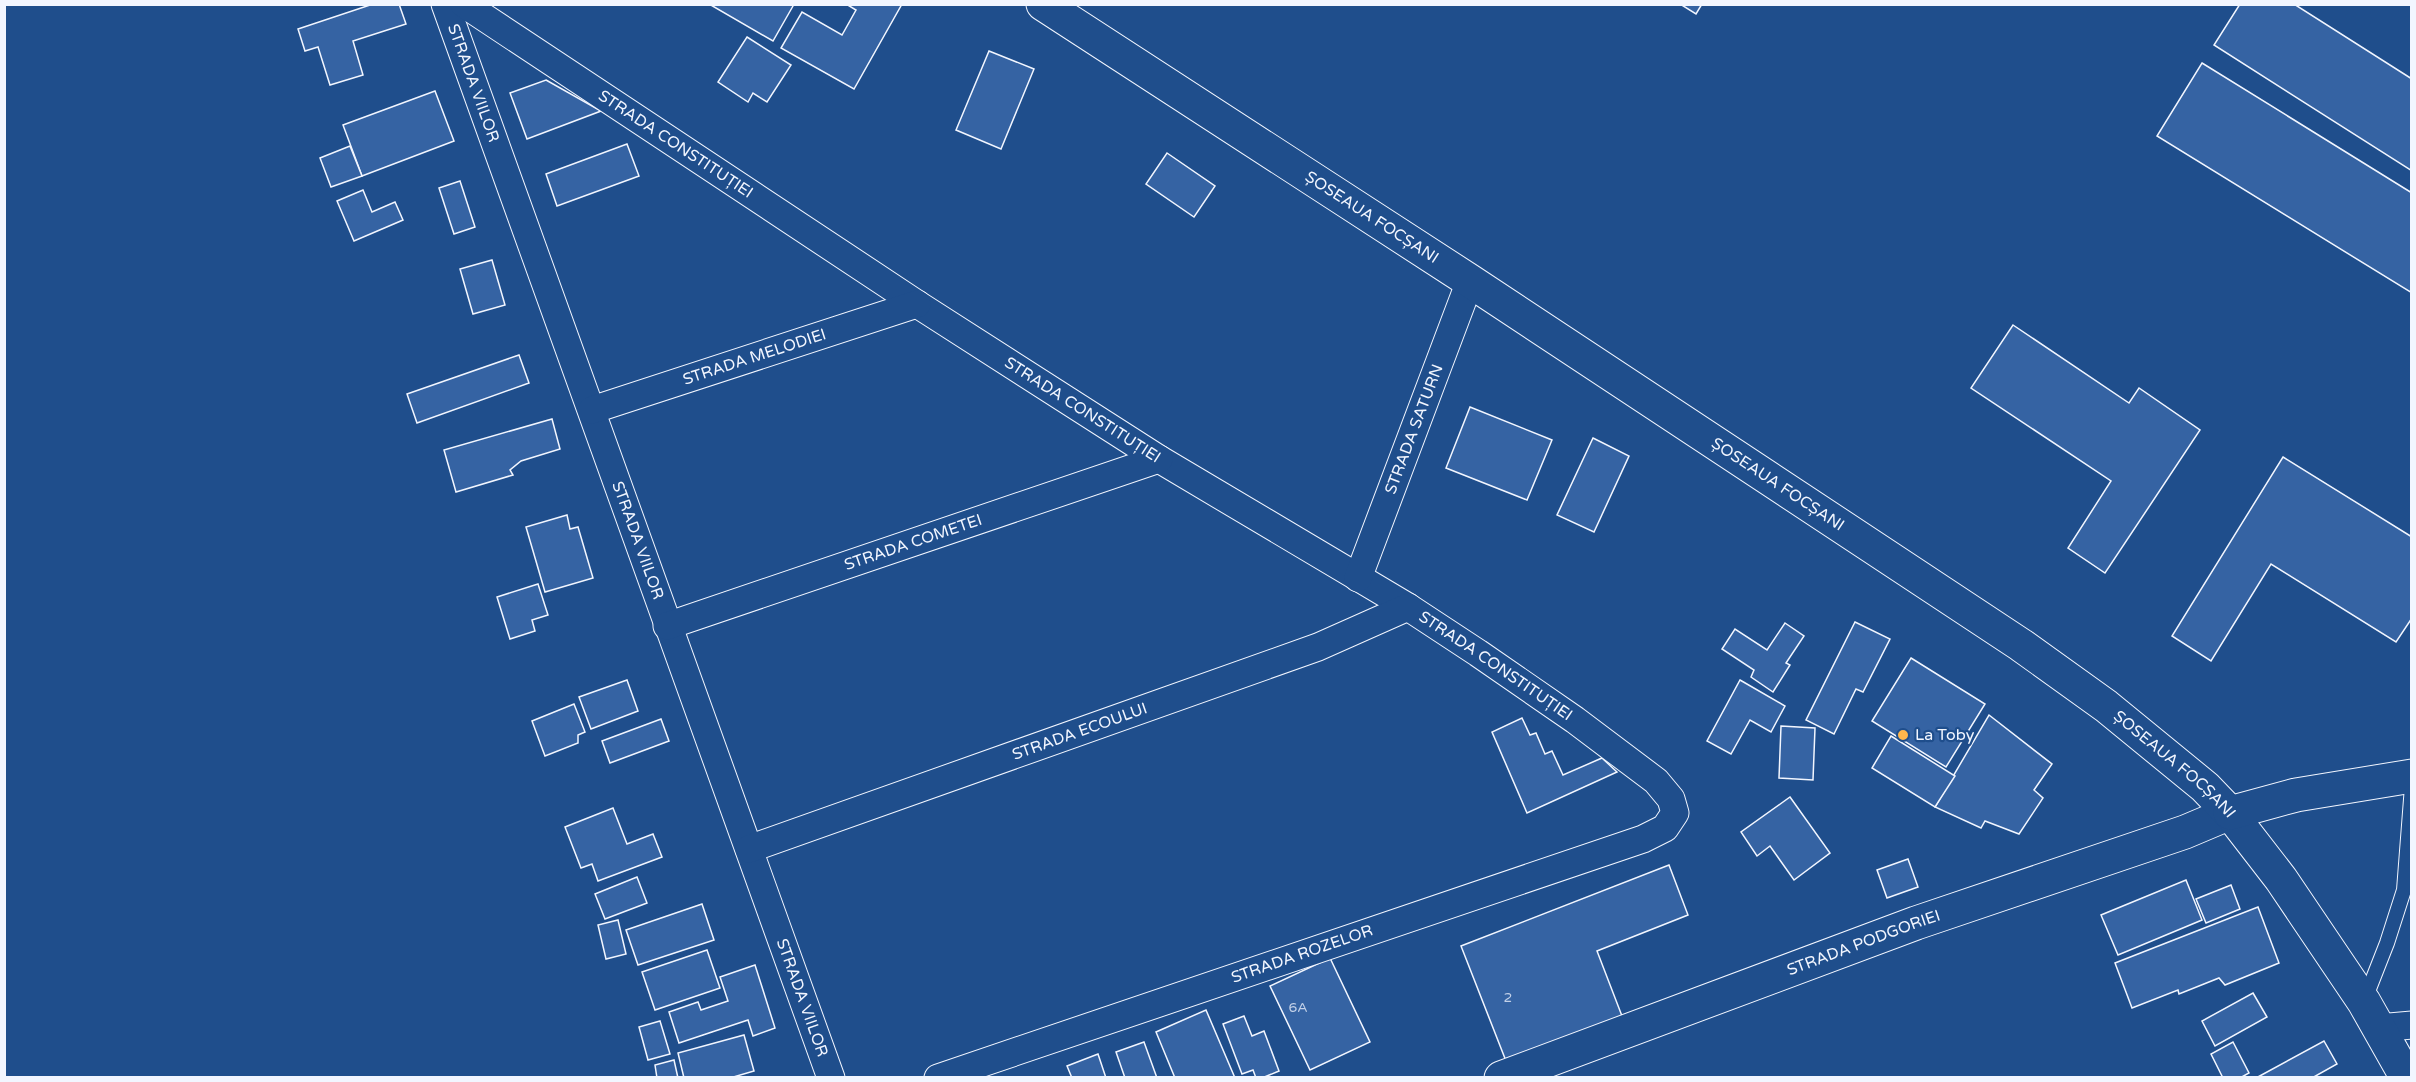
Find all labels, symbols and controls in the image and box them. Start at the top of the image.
street label: STRADA VIILOR [443,21,504,145]
street label: STRADA CONSTITUȚIEI [595,86,757,203]
street label: ȘOSEAUA FOCȘANI [1301,167,1442,268]
street label: STRADA MELODIEI [680,324,829,390]
street label: STRADA CONSTITUȚIEI [1001,353,1164,467]
street label: STRADA SATURN [1381,362,1448,497]
street label: ȘOSEAUA FOCȘANI [1708,433,1848,536]
street label: STRADA VIILOR [607,479,668,602]
street label: STRADA COMETEI [842,510,985,575]
street label: STRADA CONSTITUȚIEI [1415,607,1576,725]
street label: STRADA ECOULUI [1010,698,1150,765]
street label: ȘOSEAUA FOCȘANI [2109,706,2240,822]
place label: La Toby [1915,725,1975,745]
marker: La Toby [1896,728,1910,742]
street label: STRADA PODGORIEI [1784,906,1943,980]
street label: STRADA ROZELOR [1228,920,1376,988]
street label: STRADA VIILOR [772,936,833,1060]
house number: 2 [1504,989,1512,1006]
house number: 6A [1288,999,1308,1016]

